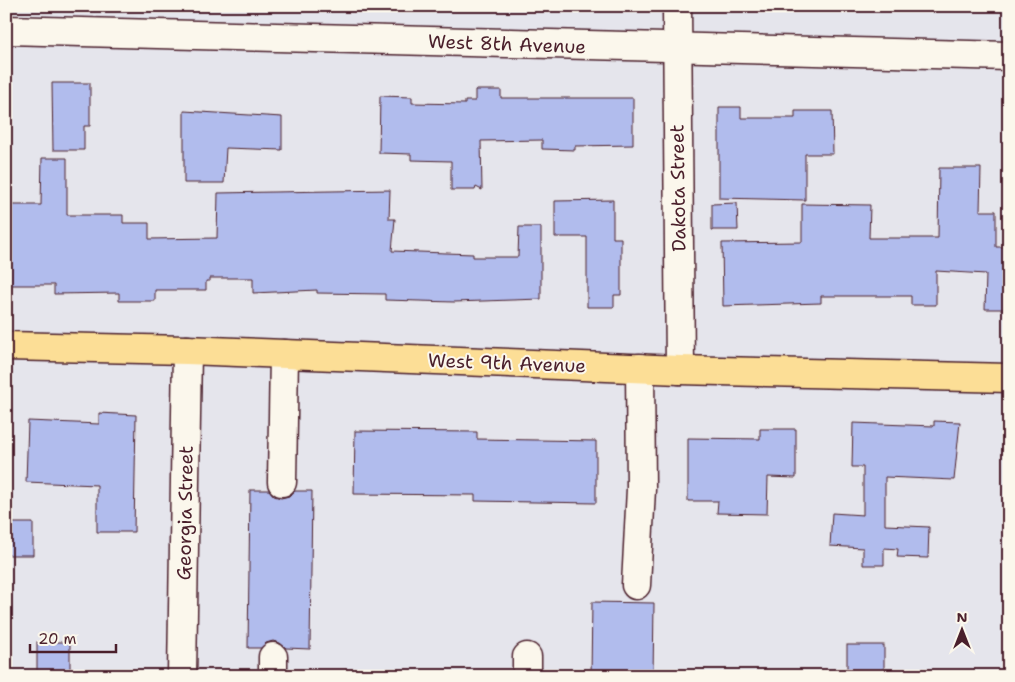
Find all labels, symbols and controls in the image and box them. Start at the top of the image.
street label: West 8th Avenue [428,29,586,59]
street label: Dakota Street [664,124,692,252]
street label: West 9th Avenue [428,348,586,378]
street label: Georgia Street [171,445,199,581]
north arrow [938,604,988,654]
text: N [956,608,968,626]
scale bar [30,622,116,654]
text: 20 m [38,629,77,649]

